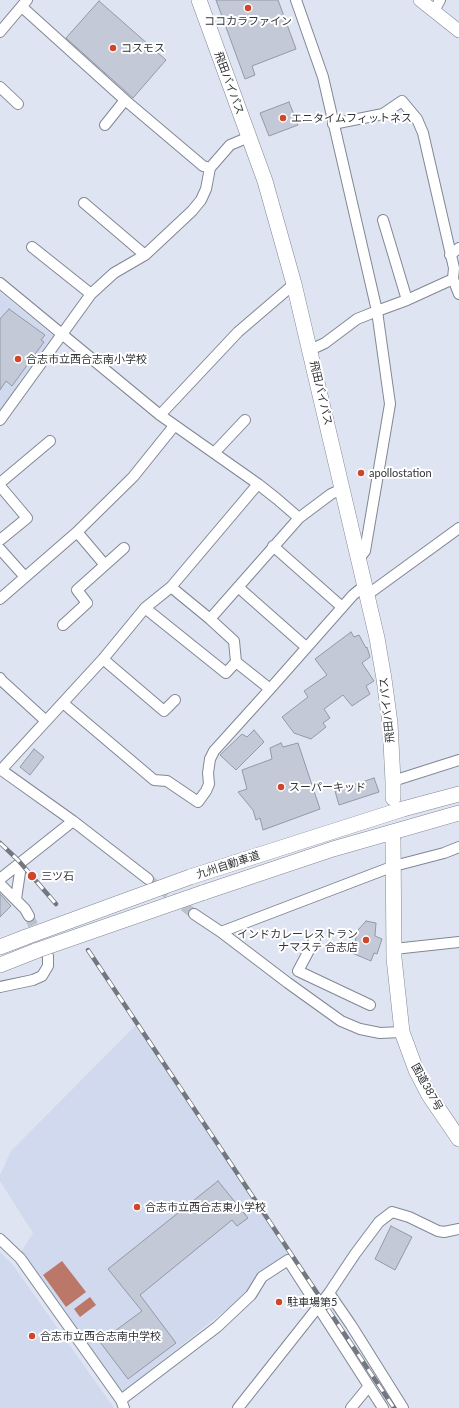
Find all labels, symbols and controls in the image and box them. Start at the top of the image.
marker: ココカラファイン [243,3,253,13]
place label: ココカラファイン [204,14,292,28]
place label: コスモス [121,41,165,55]
marker: コスモス [108,43,118,53]
street label: 飛田バイパス [212,50,246,116]
place label: エニタイムフィットネス [291,111,412,125]
marker: エニタイムフィットネス [278,113,288,123]
place label: 合志市立西合志南小学校 [26,352,147,366]
marker: 合志市立西合志南小学校 [13,354,23,364]
street label: 飛田バイパス [307,359,335,427]
place label: apollostation [369,466,432,480]
marker: apollostation [356,468,366,478]
street label: 飛田バイパス [377,676,397,744]
place label: スーパーキッド [289,780,366,794]
marker: スーパーキッド [276,782,286,792]
street label: 九州自動車道 [195,849,261,881]
place label: 三ツ石 [41,869,74,883]
marker: 三ツ石 [26,870,38,882]
place label: インドカレーレストラン ナマステ 合志店 [237,927,358,953]
marker: インドカレーレストラン ナマステ 合志店 [361,935,371,945]
street label: 国道387号 [409,1061,445,1113]
place label: 合志市立西合志東小学校 [145,1200,266,1214]
marker: 合志市立西合志東小学校 [132,1202,142,1212]
place label: 駐車場第5 [287,1295,337,1309]
marker: 駐車場第5 [274,1297,284,1307]
place label: 合志市立西合志南中学校 [40,1329,161,1343]
marker: 合志市立西合志南中学校 [27,1331,37,1341]

